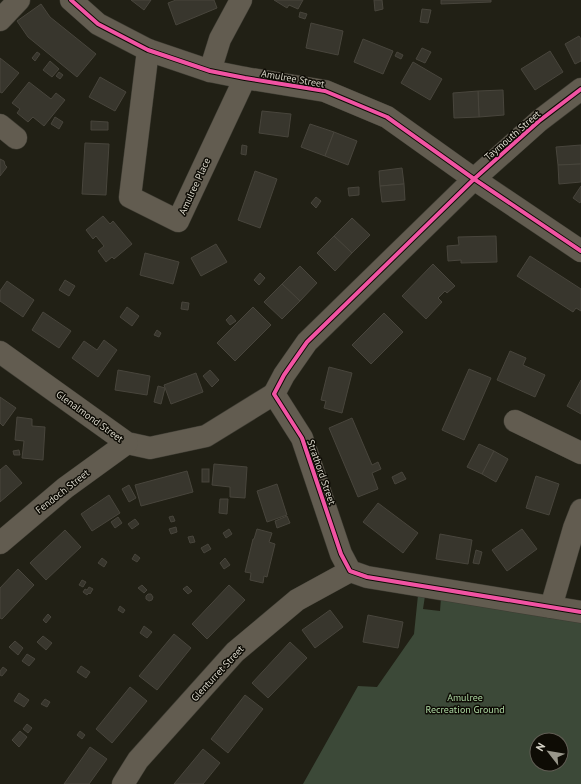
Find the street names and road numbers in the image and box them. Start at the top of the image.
street label: Amulree Street [260,67,326,91]
street label: Taymouth Street [482,107,543,163]
street label: Amulree Place [176,156,213,217]
street label: Glenalmond Street [54,388,126,446]
street label: Strathord Street [304,438,339,507]
street label: Fendoch Street [33,466,92,516]
street label: Glenturret Street [188,642,247,704]

